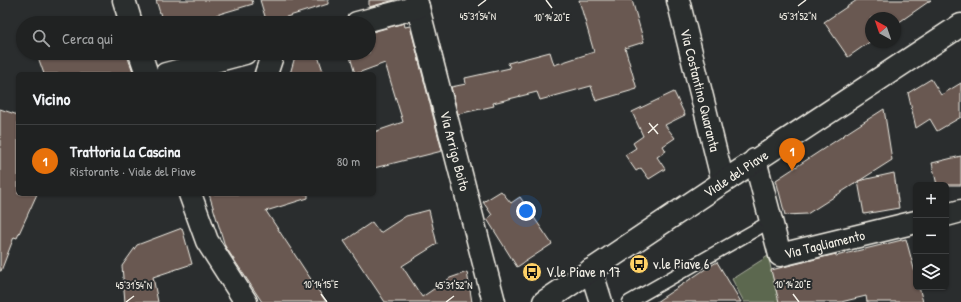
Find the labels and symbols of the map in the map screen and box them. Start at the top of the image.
text: 45°31'54"N [460,10,496,23]
text: 45°31'52"N [779,10,817,23]
text: 10°14'20"E [534,11,571,24]
north arrow [865,12,901,48]
street label: Via Costantino Quaranta [676,27,725,154]
street label: Via Arrigo Boito [436,109,475,193]
pin: 1 [779,138,805,171]
street label: Viale del Piave [700,145,772,201]
your location [516,201,536,221]
street label: Via Tagliamento [782,225,867,263]
bus stop icon: v.le Piave 6 [628,253,650,275]
place label: v.le Piave 6 [653,254,710,273]
bus stop icon: V.le Piave n 17 [521,261,543,283]
place label: V.le Piave n 17 [546,262,621,281]
text: 10°14'15"E [304,278,339,291]
text: 10°14'20"E [775,278,812,291]
text: 45°31'54"N [116,279,152,292]
text: 45°31'52"N [435,279,473,292]

